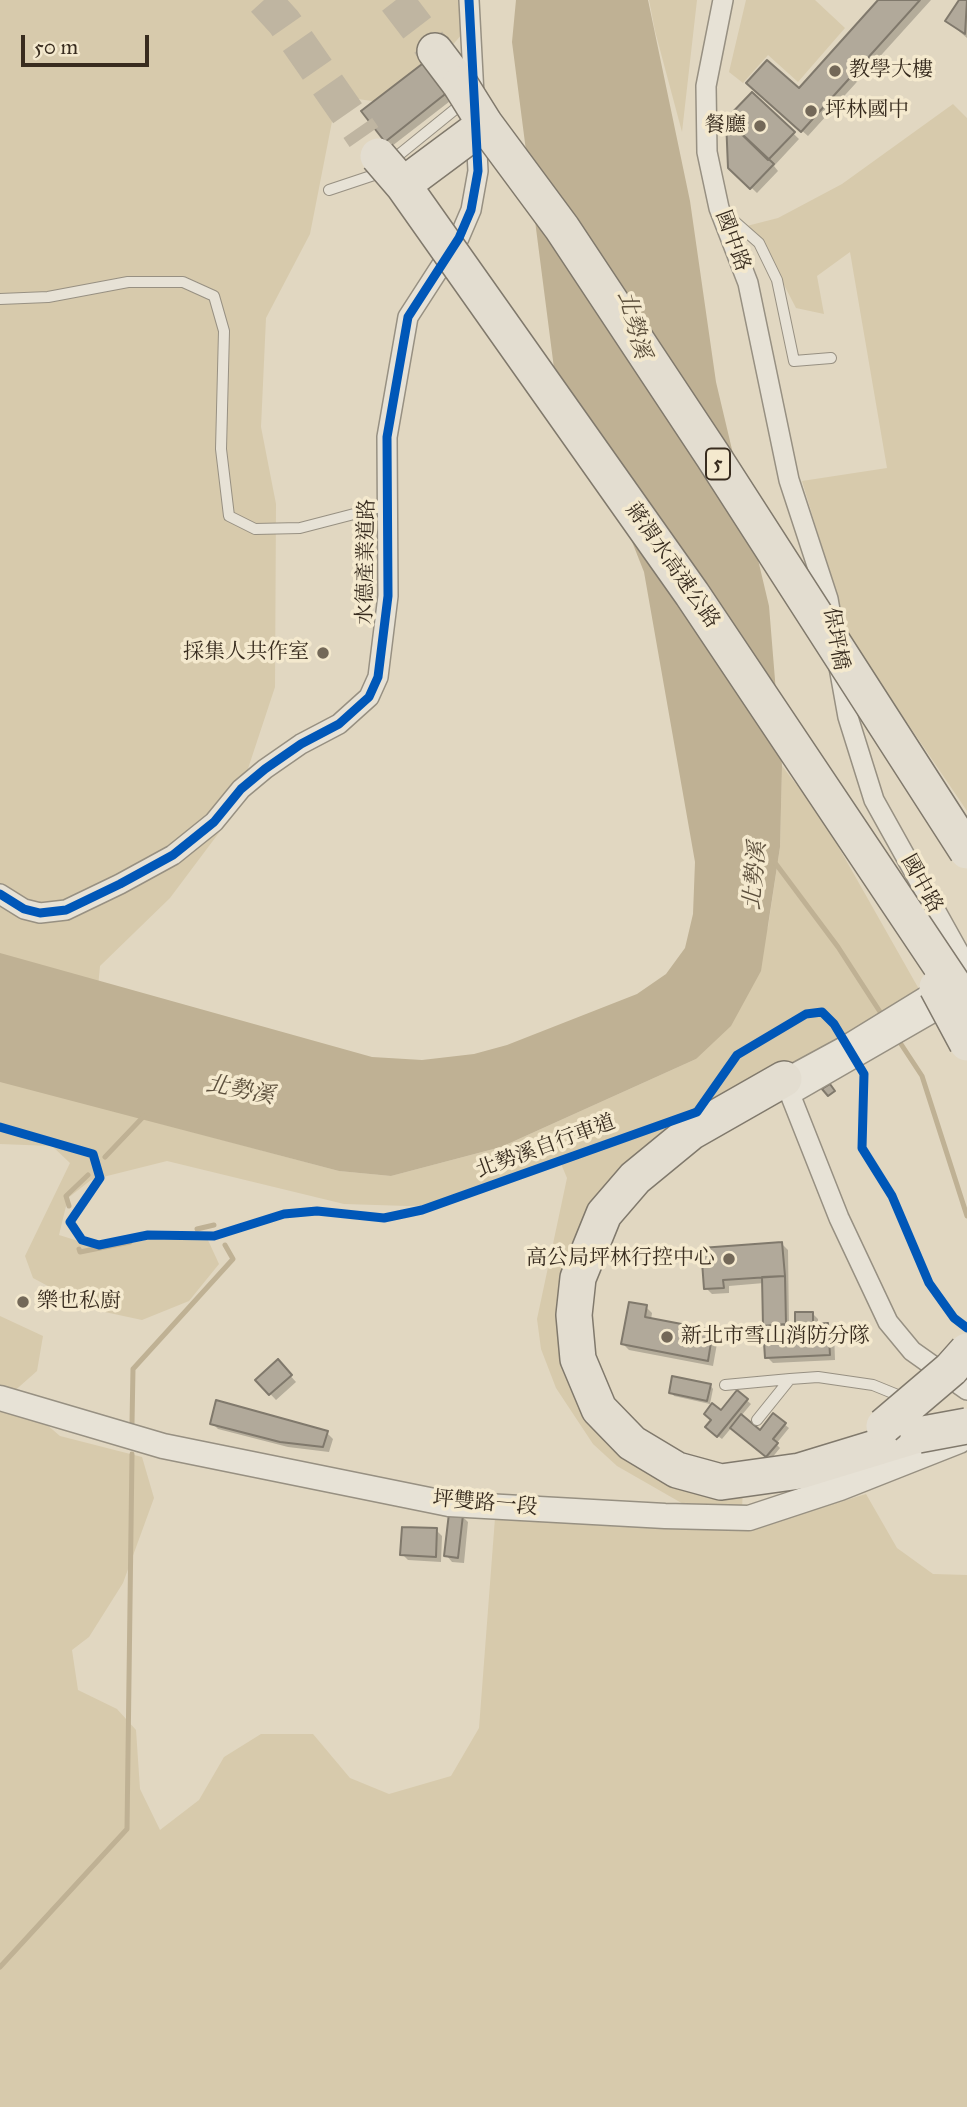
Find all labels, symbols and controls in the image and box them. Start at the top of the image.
scale bar [24,21,152,65]
text: 50 m [34,34,78,60]
place label: 教學大樓 [849,58,933,84]
marker: 教學大樓 [827,63,843,79]
place label: 坪林國中 [825,98,909,124]
marker: 坪林國中 [803,103,819,119]
place label: 餐廳 [704,113,746,139]
marker: 餐廳 [752,118,768,134]
street label: 國中路 [709,207,755,275]
water label: 北勢溪 [611,288,655,362]
road number: 5 [706,449,730,480]
street label: 水德產業道路 [353,499,381,625]
street label: 蔣渭水高速公路 [620,499,724,633]
street label: 保坪橋 [817,606,853,672]
place label: 採集人共作室 [183,640,309,666]
marker: 採集人共作室 [315,645,331,661]
water label: 北勢溪 [739,840,773,912]
street label: 國中路 [895,850,947,918]
water label: 北勢溪 [204,1071,276,1111]
street label: 北勢溪自行車道 [473,1110,619,1184]
place label: 高公局坪林行控中心 [526,1246,715,1272]
marker: 高公局坪林行控中心 [721,1251,737,1267]
place label: 樂也私廚 [37,1289,121,1315]
marker: 樂也私廚 [15,1294,31,1310]
place label: 新北市雪山消防分隊 [681,1324,870,1350]
marker: 新北市雪山消防分隊 [659,1329,675,1345]
street label: 坪雙路一段 [432,1487,538,1521]

